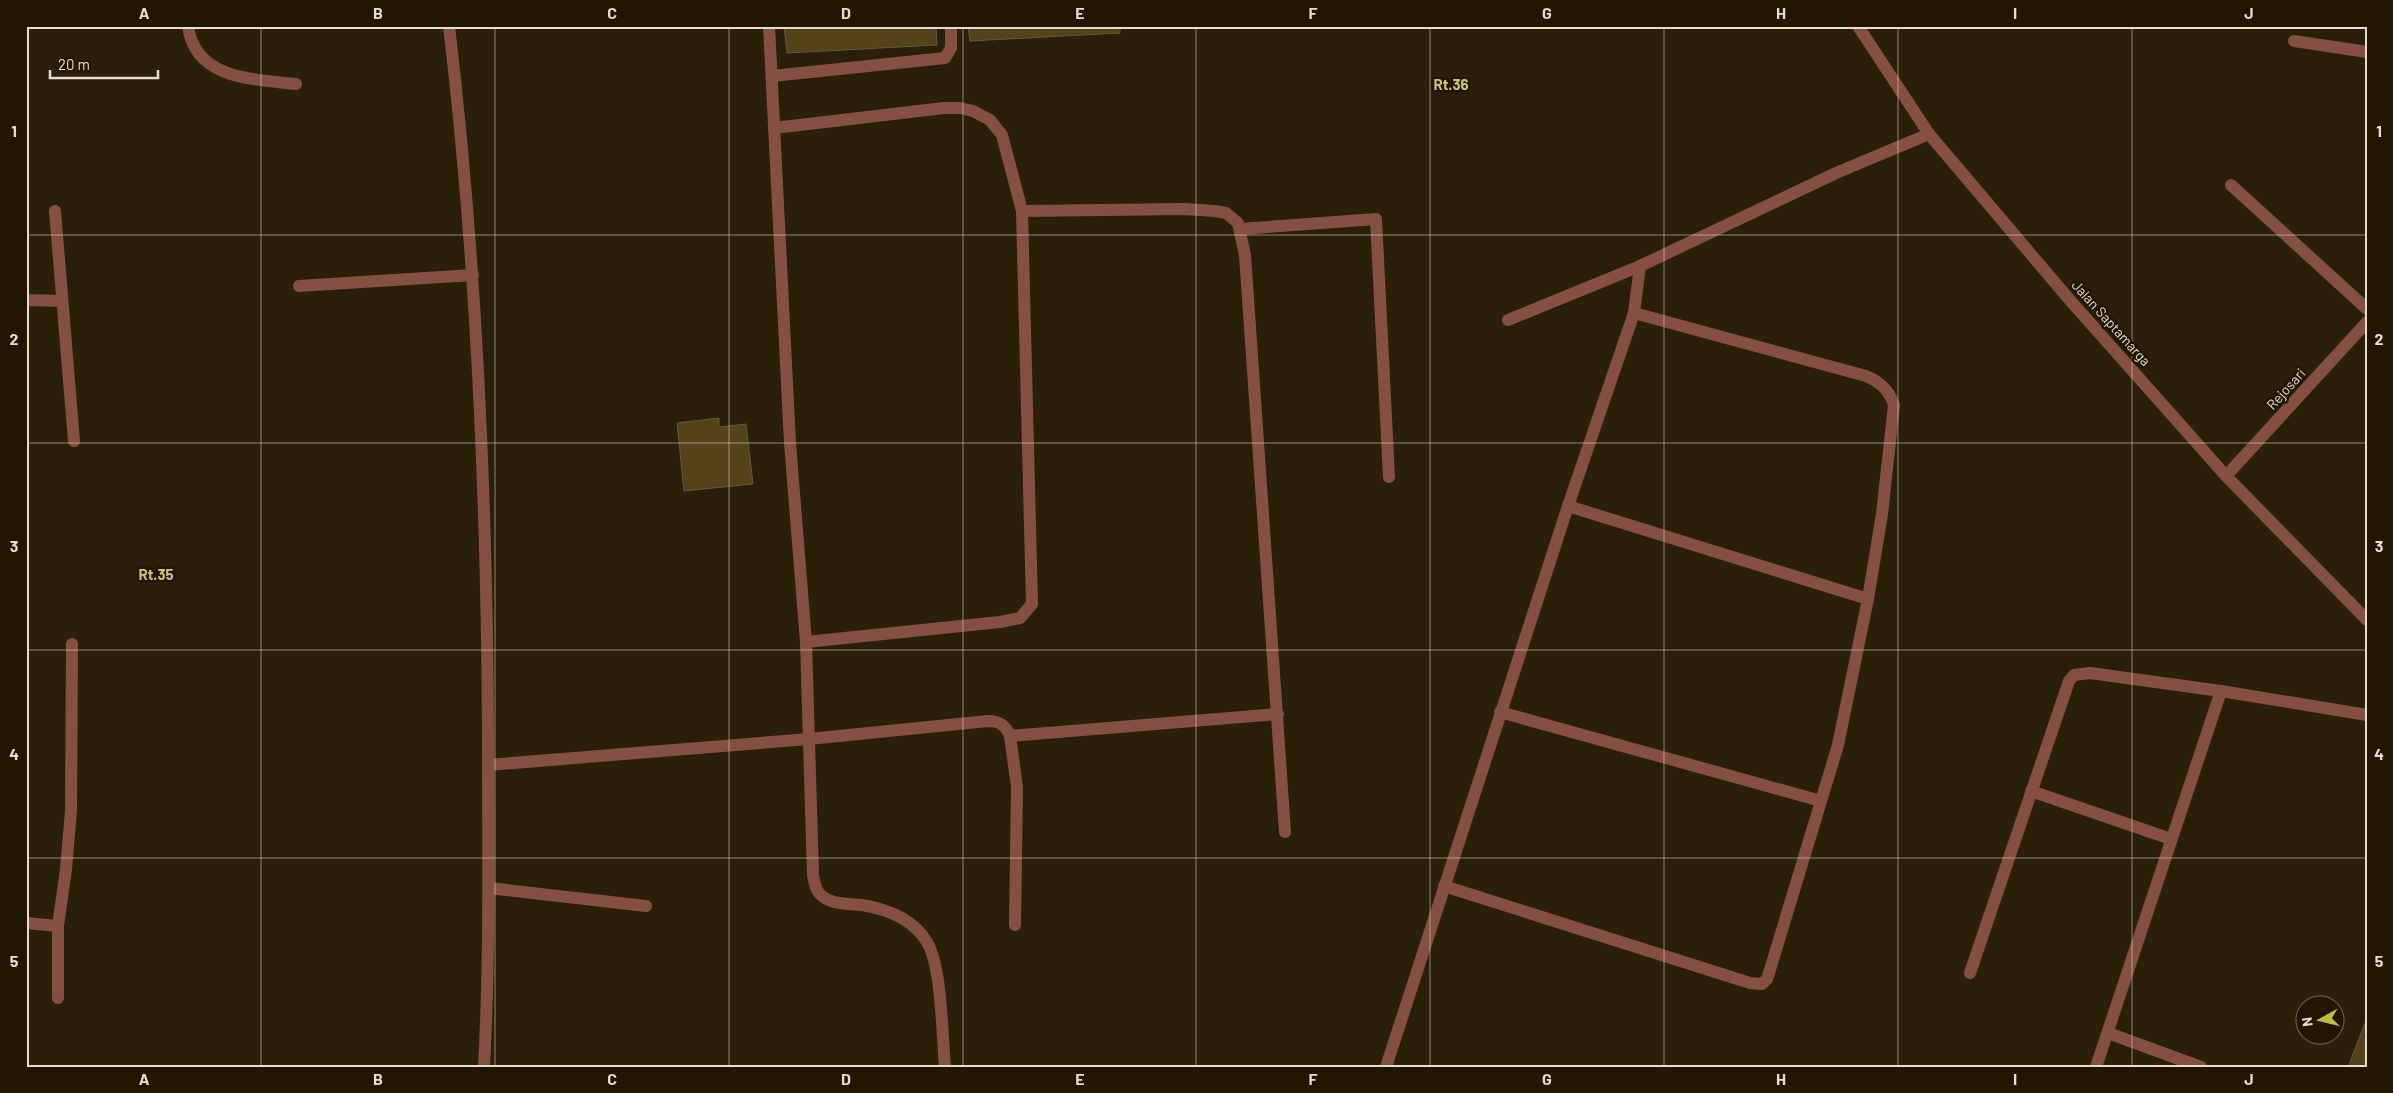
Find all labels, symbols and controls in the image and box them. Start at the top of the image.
text: A [139,3,150,22]
text: B [373,3,383,22]
text: C [607,3,617,22]
text: D [841,3,851,22]
text: E [1075,3,1085,22]
text: F [1309,3,1318,22]
text: G [1542,3,1552,22]
text: H [1776,3,1786,22]
text: I [2013,3,2017,22]
text: J [2244,3,2254,22]
scale bar [50,48,158,80]
text: 20 m [58,55,90,73]
district label: Rt.36 [1433,75,1469,93]
text: 1 [11,121,17,140]
text: 1 [2376,121,2382,140]
street label: Jalan Saptamarga [2068,276,2154,369]
text: 2 [10,329,19,348]
text: 2 [2375,329,2384,348]
street label: Rejosari [2263,365,2309,413]
text: 3 [10,536,18,555]
text: 3 [2375,536,2383,555]
district label: Rt.35 [138,565,174,583]
text: 4 [9,744,19,763]
text: 4 [2374,744,2384,763]
text: 5 [10,951,19,970]
text: 5 [2375,951,2384,970]
north arrow [2296,996,2346,1046]
text: N [2298,1016,2316,1028]
text: A [139,1069,150,1088]
text: B [373,1069,383,1088]
text: C [607,1069,617,1088]
text: D [841,1069,851,1088]
text: E [1075,1069,1085,1088]
text: F [1309,1069,1318,1088]
text: G [1542,1069,1552,1088]
text: H [1776,1069,1786,1088]
text: I [2013,1069,2017,1088]
text: J [2244,1069,2254,1088]

